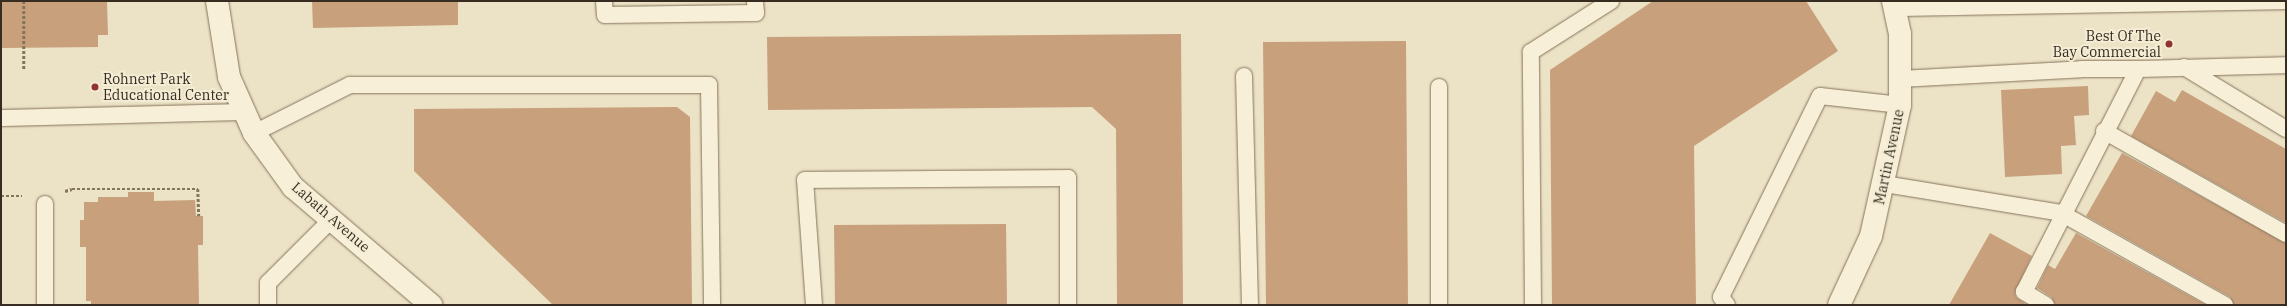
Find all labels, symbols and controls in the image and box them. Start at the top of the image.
place label: Best Of The Bay Commercial [2053,28,2161,60]
marker: Best Of The Bay Commercial [2164,39,2174,49]
place label: Rohnert Park Educational Center [103,71,229,104]
marker: Rohnert Park Educational Center [90,82,100,92]
street label: Martin Avenue [1871,108,1907,206]
street label: Labath Avenue [289,179,373,255]

